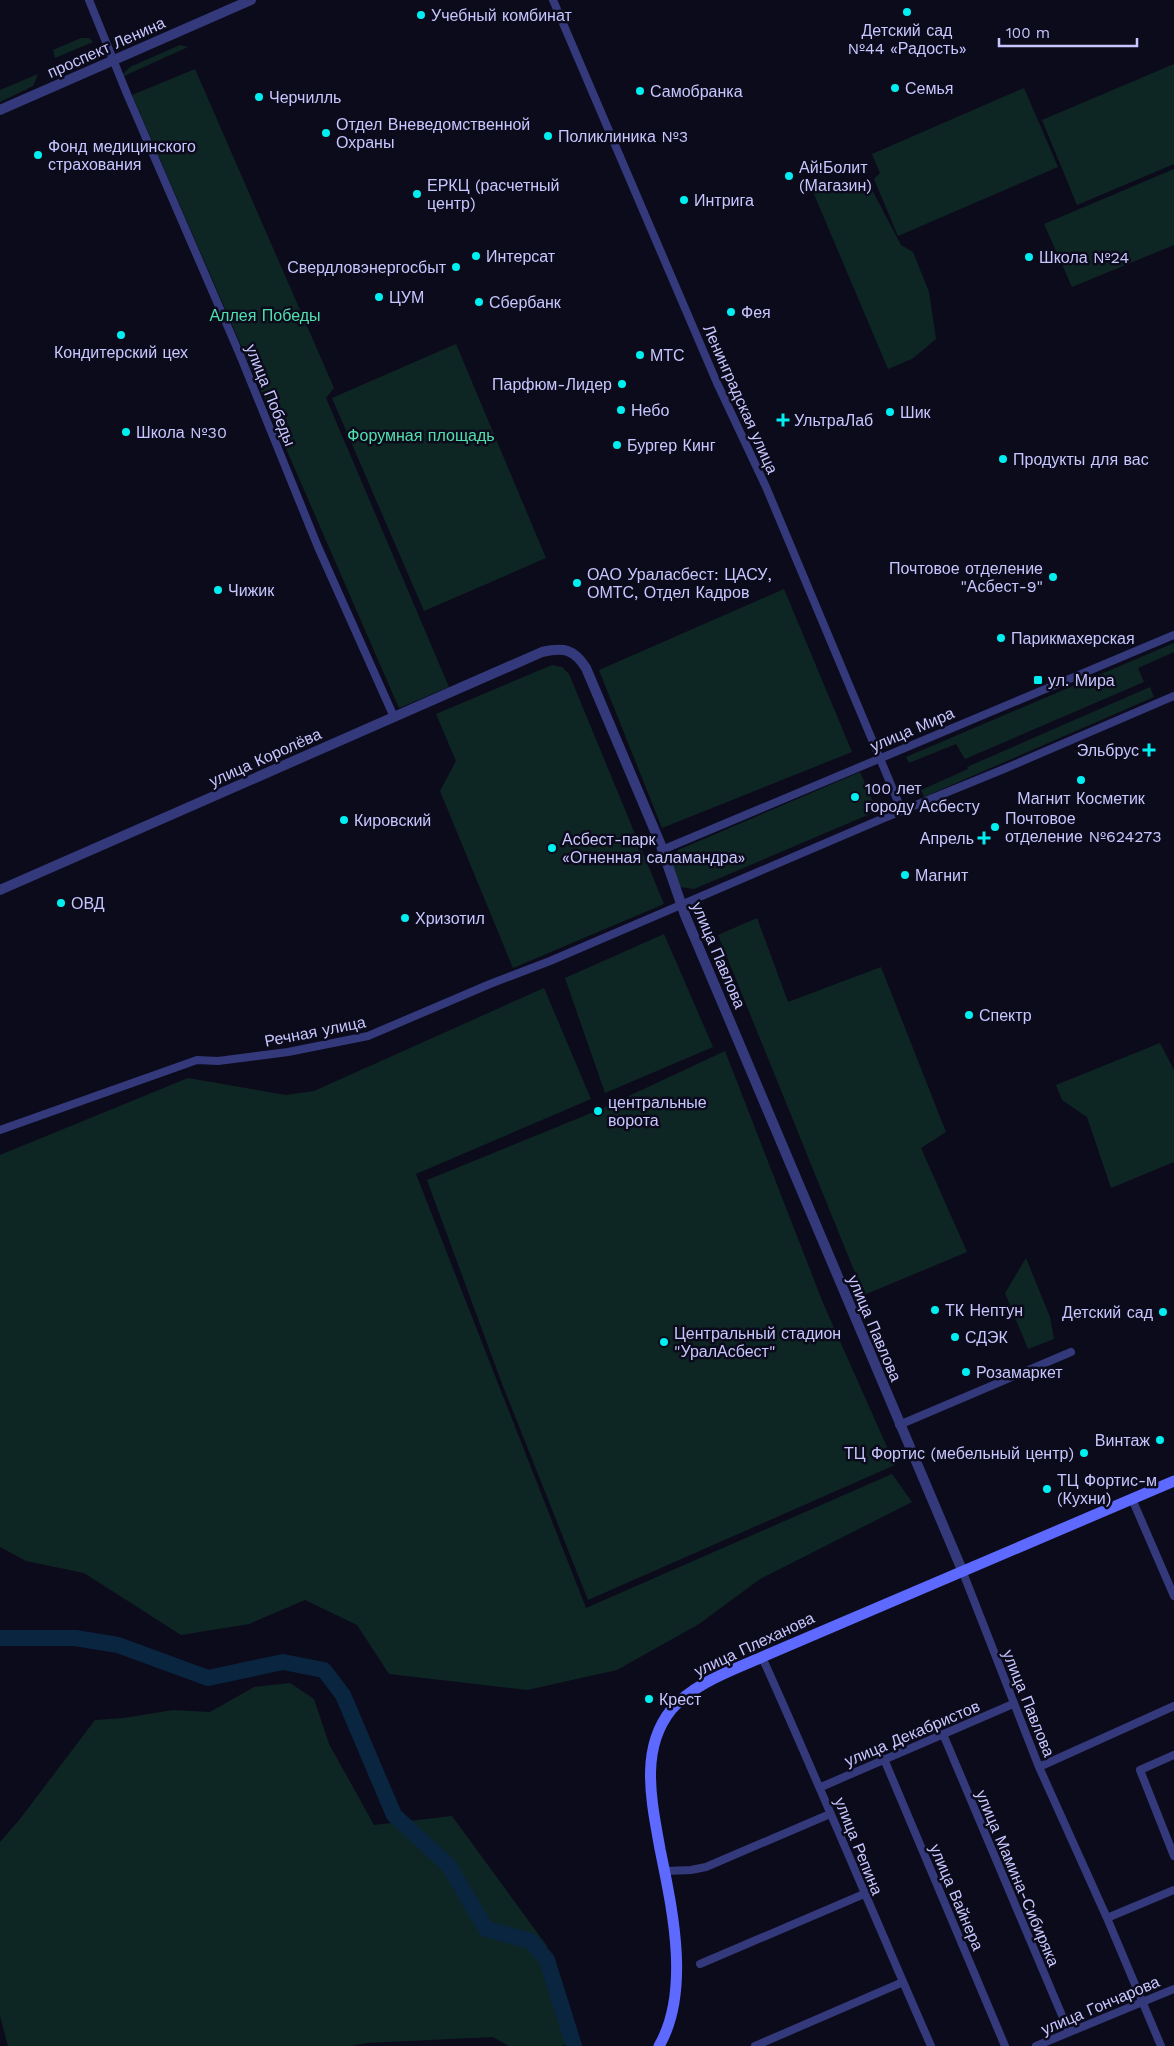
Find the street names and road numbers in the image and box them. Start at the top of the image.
street label: проспект Ленина [44,13,168,82]
street label: Ленинградская улица [699,322,782,477]
street label: улица Победы [241,341,300,449]
street label: улица Мира [867,703,957,756]
street label: улица Королёва [206,724,324,791]
street label: улица Павлова [688,899,750,1011]
street label: Речная улица [263,1012,367,1051]
street label: улица Павлова [844,1272,906,1384]
street label: улица Плеханова [691,1608,817,1681]
street label: улица Павлова [998,1647,1059,1760]
street label: улица Декабристов [842,1696,983,1771]
street label: улица Мамина-Сибиряка [972,1787,1063,1969]
street label: улица Репина [830,1795,887,1898]
street label: улица Вайнера [926,1841,987,1953]
street label: улица Гончарова [1038,1972,1162,2039]

